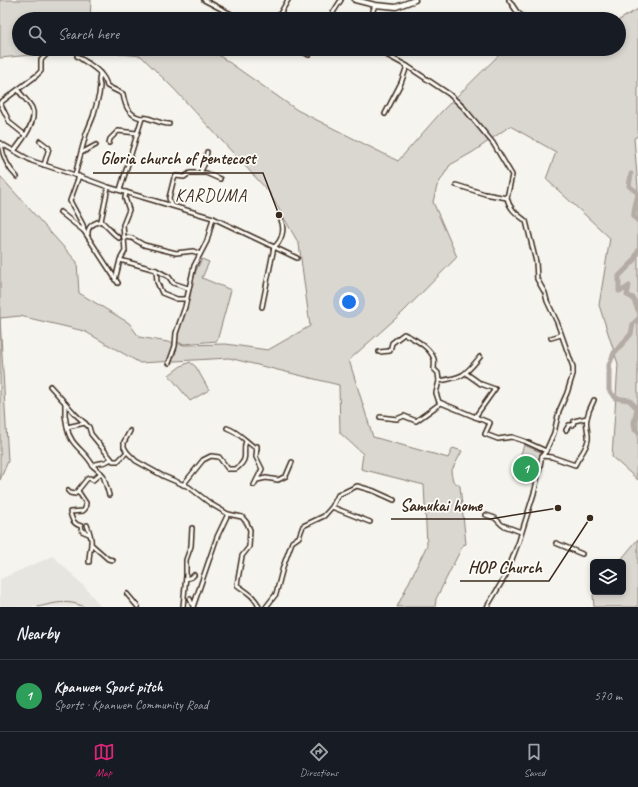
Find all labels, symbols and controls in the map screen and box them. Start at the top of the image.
search box [12,12,626,56]
icon: search [26,23,48,45]
text: Search here [58,25,119,44]
callout: Gloria church of pentecost [93,144,263,173]
text: Gloria church of pentecost [101,148,258,169]
district label: KARDUMA [175,185,248,206]
your location [339,292,359,312]
pin: 1 [513,454,539,484]
callout: Samukai home [391,490,490,519]
text: Samukai home [400,495,483,516]
callout: HOP Church [460,552,549,581]
text: HOP Church [468,557,543,578]
map controls [590,559,626,595]
button: layers [590,559,626,595]
text: Nearby [16,623,59,644]
text: Kpanwen Sport pitch [54,678,163,697]
text: 1 [26,688,32,704]
text: 570 m [594,688,622,704]
text: Sports · Kpanwen Community Road [54,697,208,713]
tab: Map [93,741,115,779]
tab: Directions [300,741,338,779]
tab: Saved [523,741,545,779]

